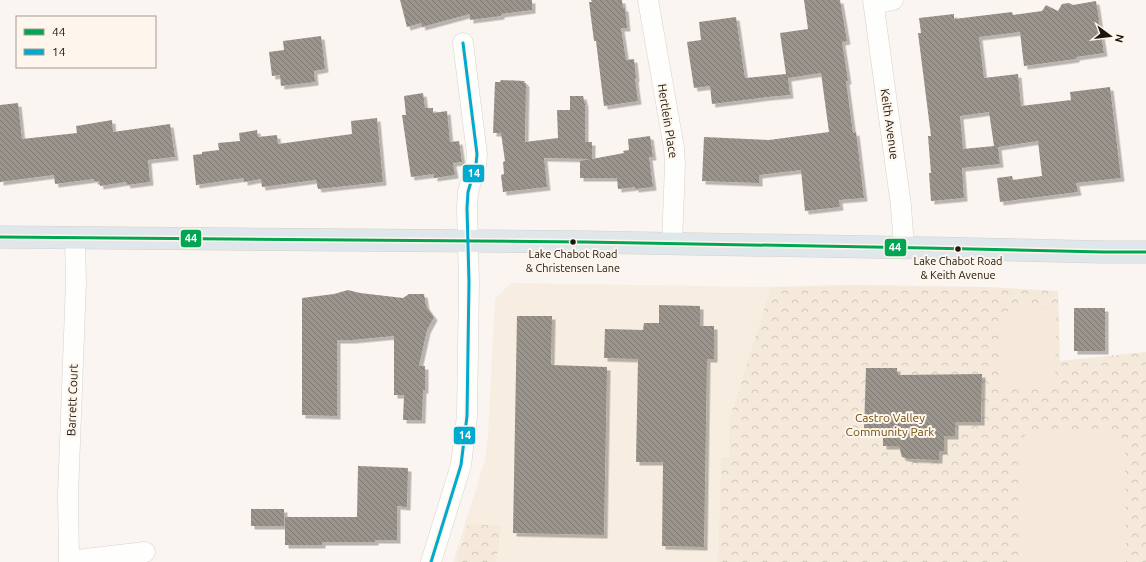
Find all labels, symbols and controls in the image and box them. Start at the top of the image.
legend [16,16,156,68]
north arrow [1090,16,1130,56]
text: 44 [52,25,66,38]
text: N [1113,33,1127,44]
text: 14 [52,45,66,58]
street label: Hertlein Place [656,83,680,159]
street label: Keith Avenue [879,88,901,160]
line badge: 14 [462,164,485,183]
text: 14 [468,167,480,179]
line badge: 44 [180,229,202,248]
text: 44 [185,232,197,244]
marker: Lake Chabot Road & Christensen Lane [568,237,578,247]
line badge: 44 [884,238,907,257]
text: 44 [889,241,901,253]
marker: Lake Chabot Road & Keith Avenue [953,244,963,254]
place label: Lake Chabot Road & Christensen Lane [526,248,620,274]
place label: Lake Chabot Road & Keith Avenue [914,255,1002,281]
street label: Barrett Court [64,363,80,436]
park label: Castro Valley Community Park [846,411,934,438]
line badge: 14 [453,426,476,445]
text: 14 [459,429,471,441]

